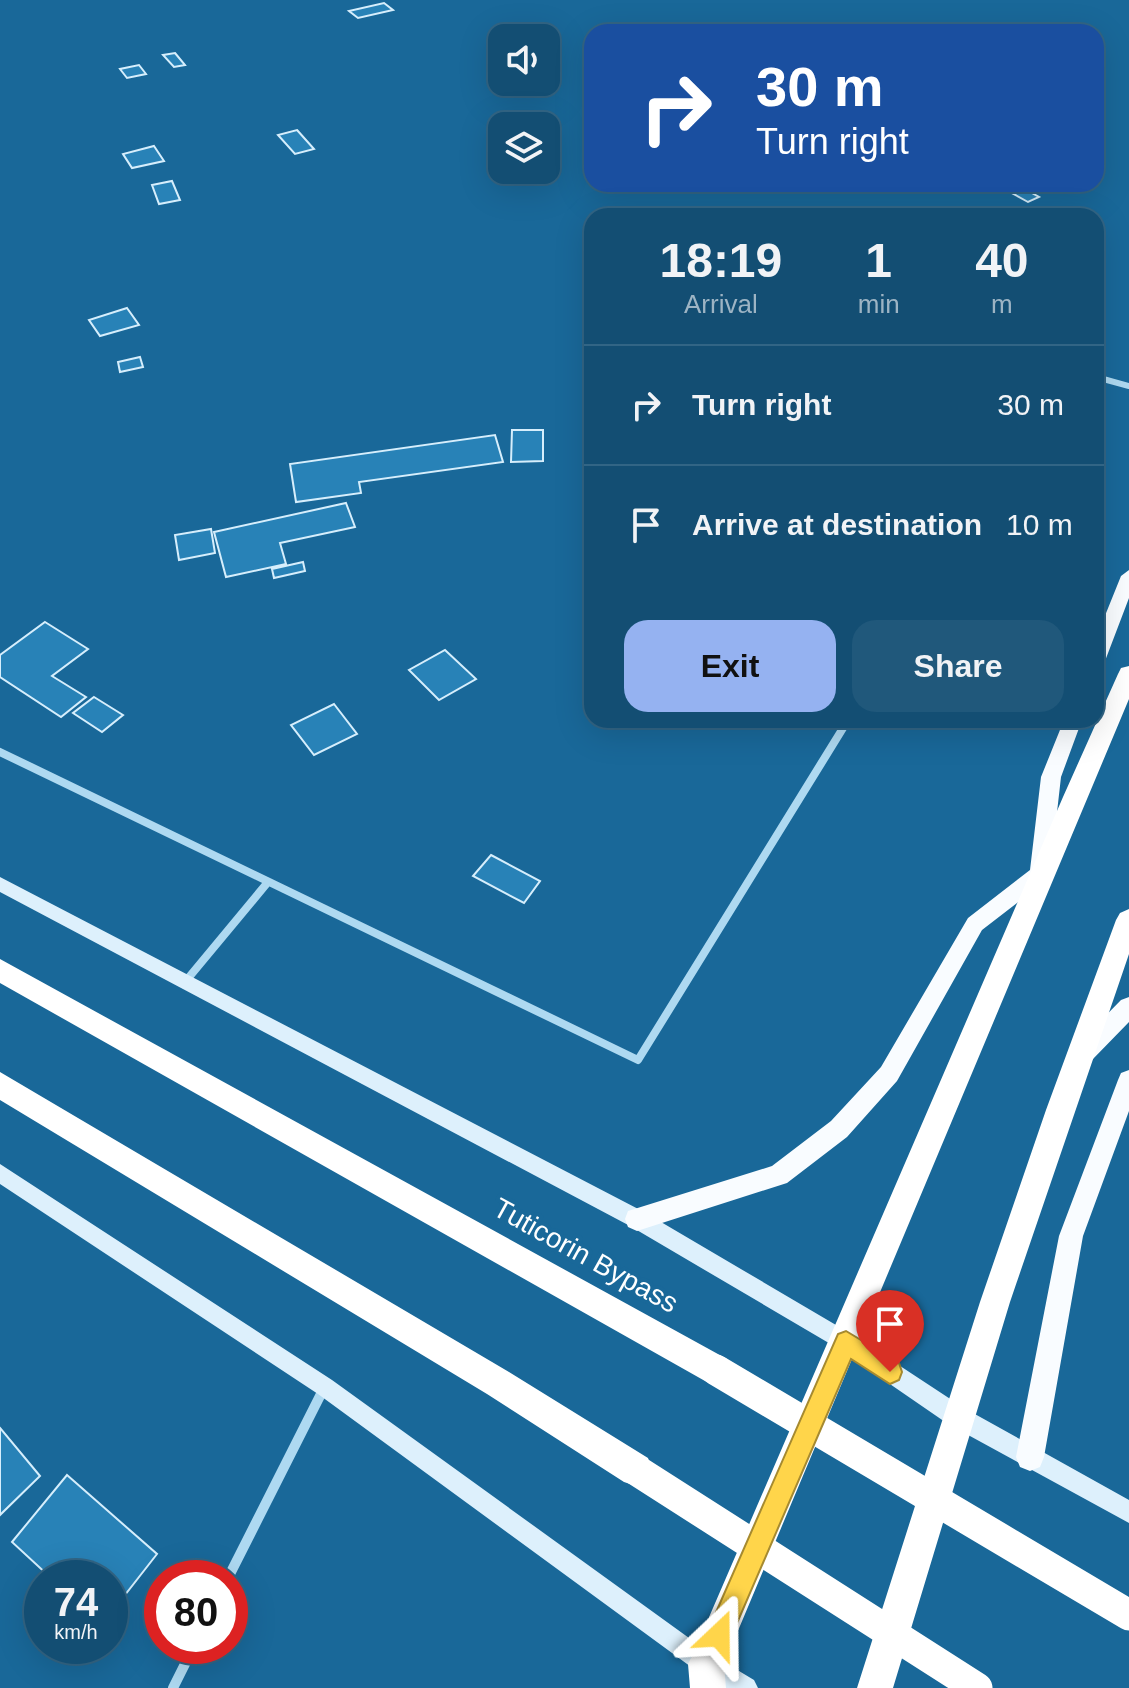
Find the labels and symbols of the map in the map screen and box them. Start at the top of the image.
street label: Tuticorin Bypass [488,1192,683,1319]
pin [856,1290,924,1372]
speed limit sign: 80 [144,1560,248,1664]
position arrow [677,1593,761,1677]

